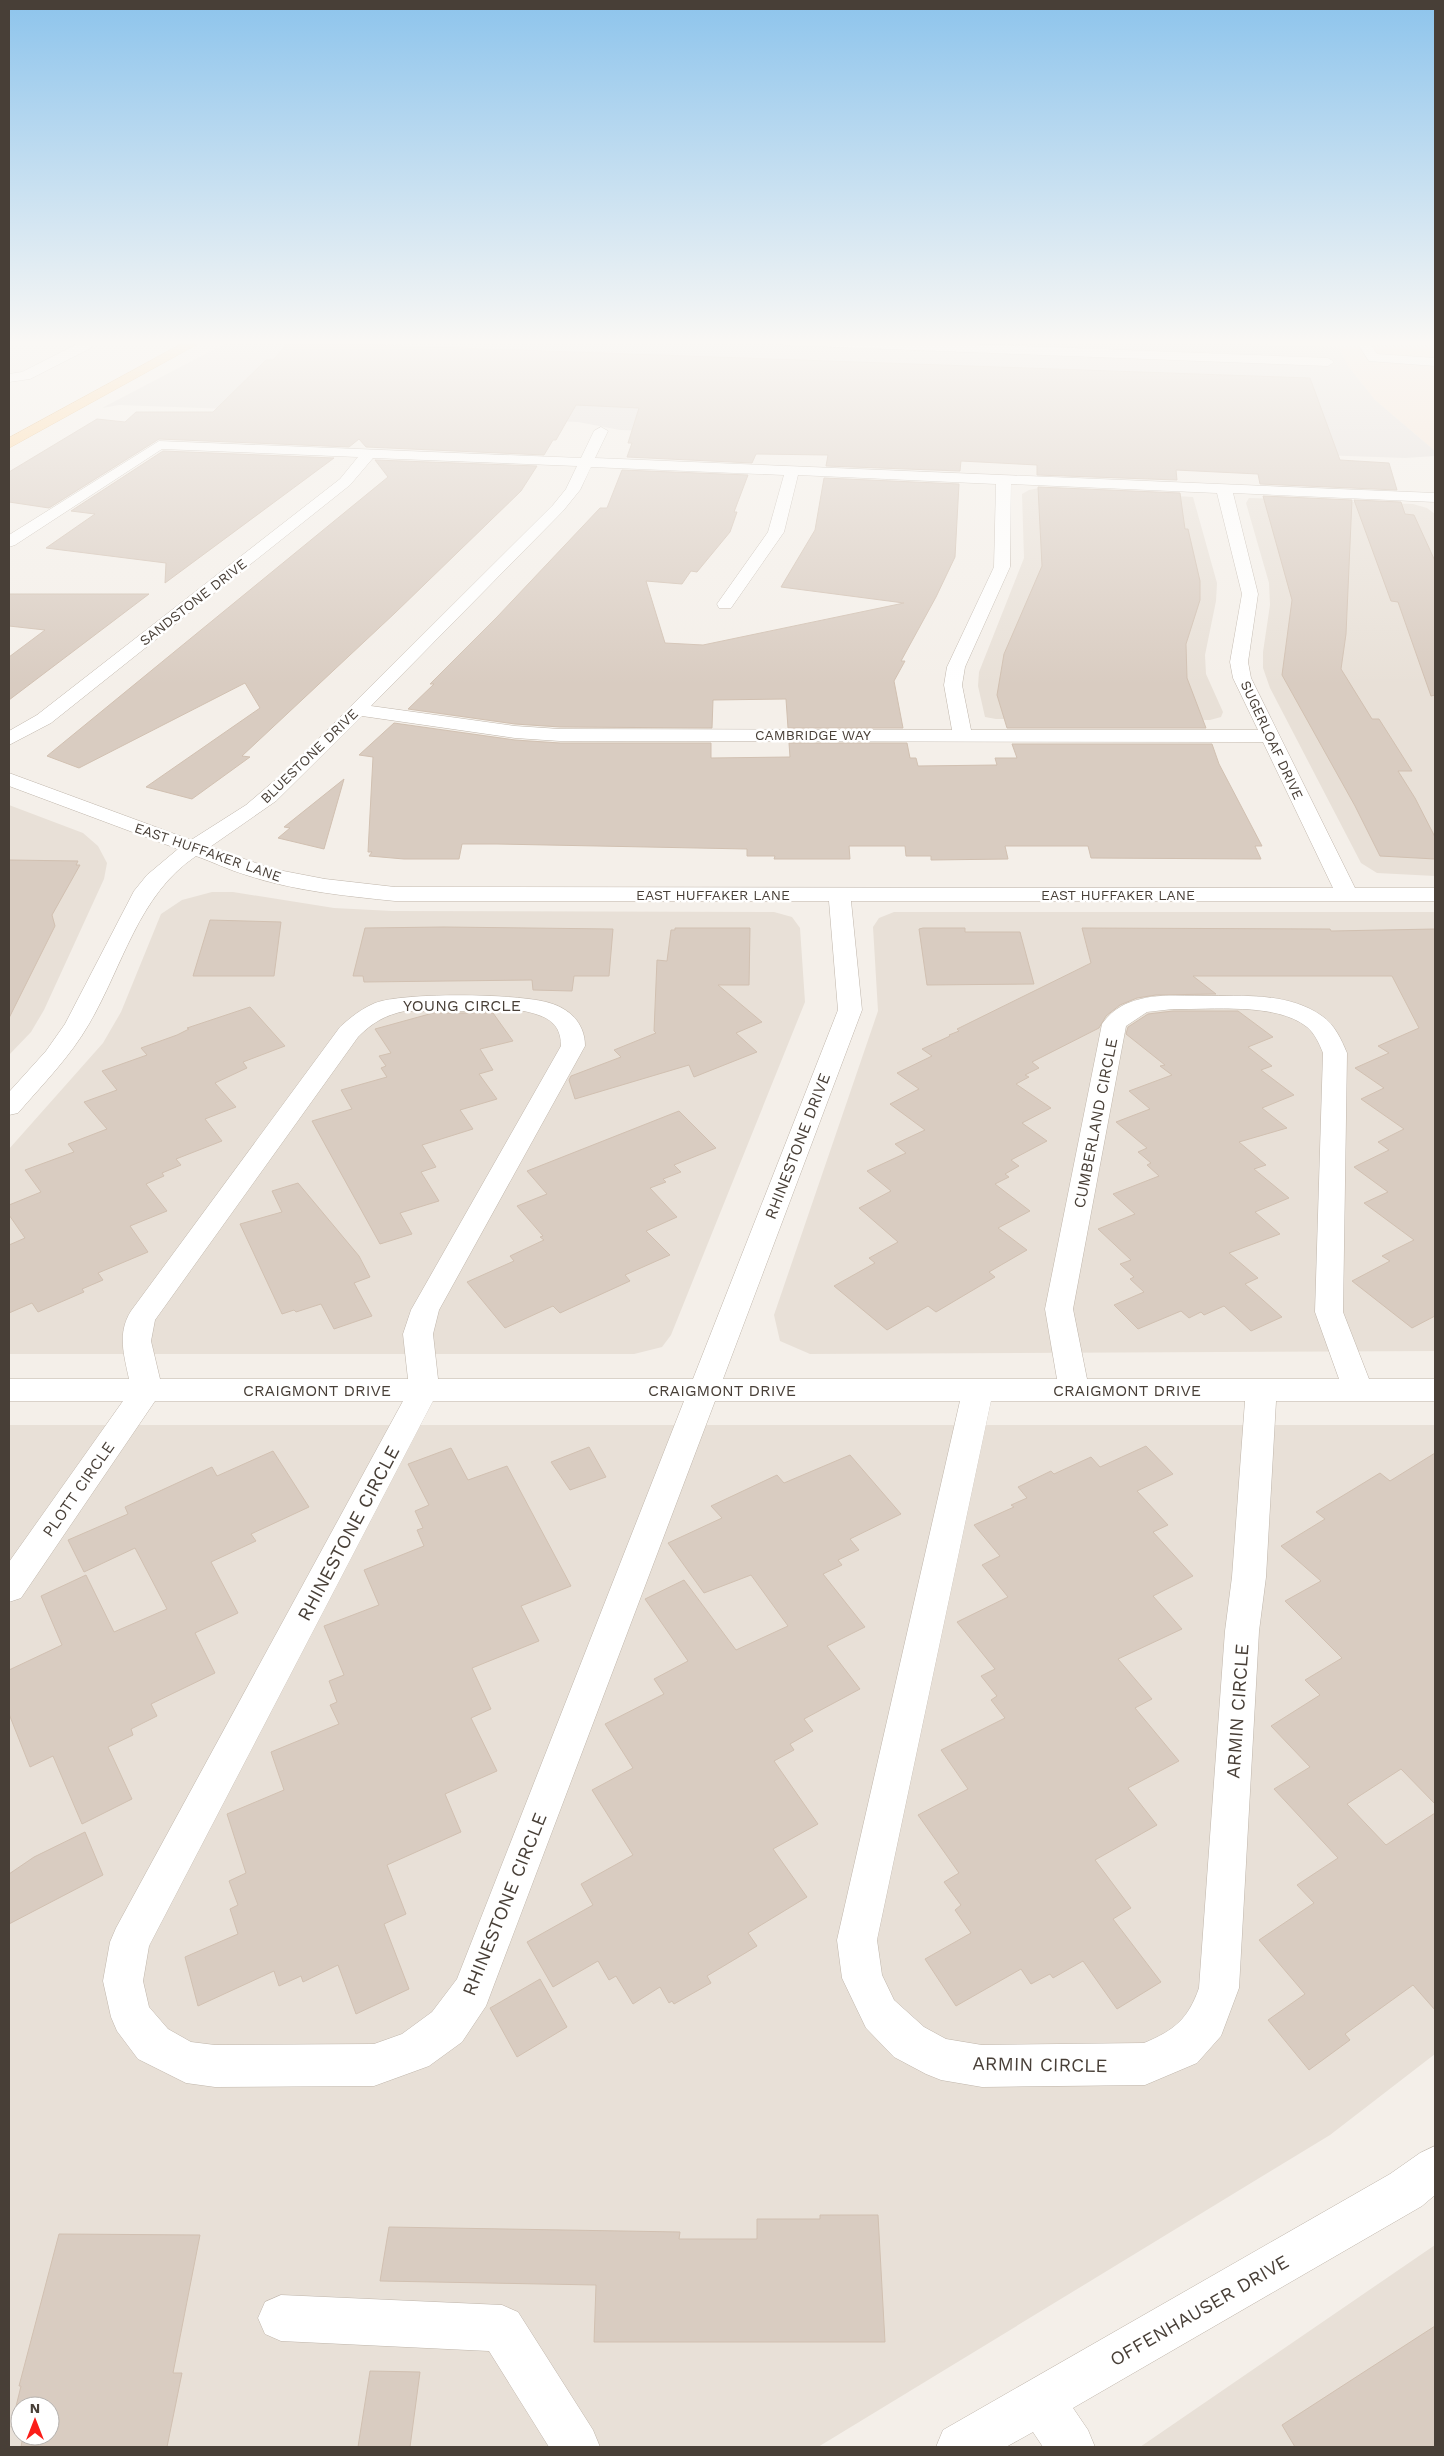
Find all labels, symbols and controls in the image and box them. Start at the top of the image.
street label: SANDSTONE DRIVE [136,555,250,649]
street label: SUGERLOAF DRIVE [1237,678,1307,802]
street label: BLUESTONE DRIVE [257,705,361,807]
street label: CAMBRIDGE WAY [755,727,871,743]
street label: EAST HUFFAKER LANE [133,819,283,885]
street label: EAST HUFFAKER LANE [636,887,790,903]
street label: EAST HUFFAKER LANE [1041,887,1195,903]
street label: YOUNG CIRCLE [403,996,521,1015]
street label: CUMBERLAND CIRCLE [1070,1036,1121,1210]
street label: RHINESTONE DRIVE [761,1070,834,1222]
street label: CRAIGMONT DRIVE [243,1381,391,1400]
street label: CRAIGMONT DRIVE [648,1381,796,1400]
street label: CRAIGMONT DRIVE [1053,1381,1201,1400]
street label: PLOTT CIRCLE [39,1438,118,1541]
street label: RHINESTONE CIRCLE [292,1442,404,1625]
street label: ARMIN CIRCLE [1221,1643,1254,1779]
street label: RHINESTONE CIRCLE [457,1809,552,1999]
street label: ARMIN CIRCLE [972,2052,1108,2077]
street label: OFFENHAUSER DRIVE [1106,2250,1293,2371]
north arrow [10,2396,60,2446]
text: N [30,2400,40,2416]

